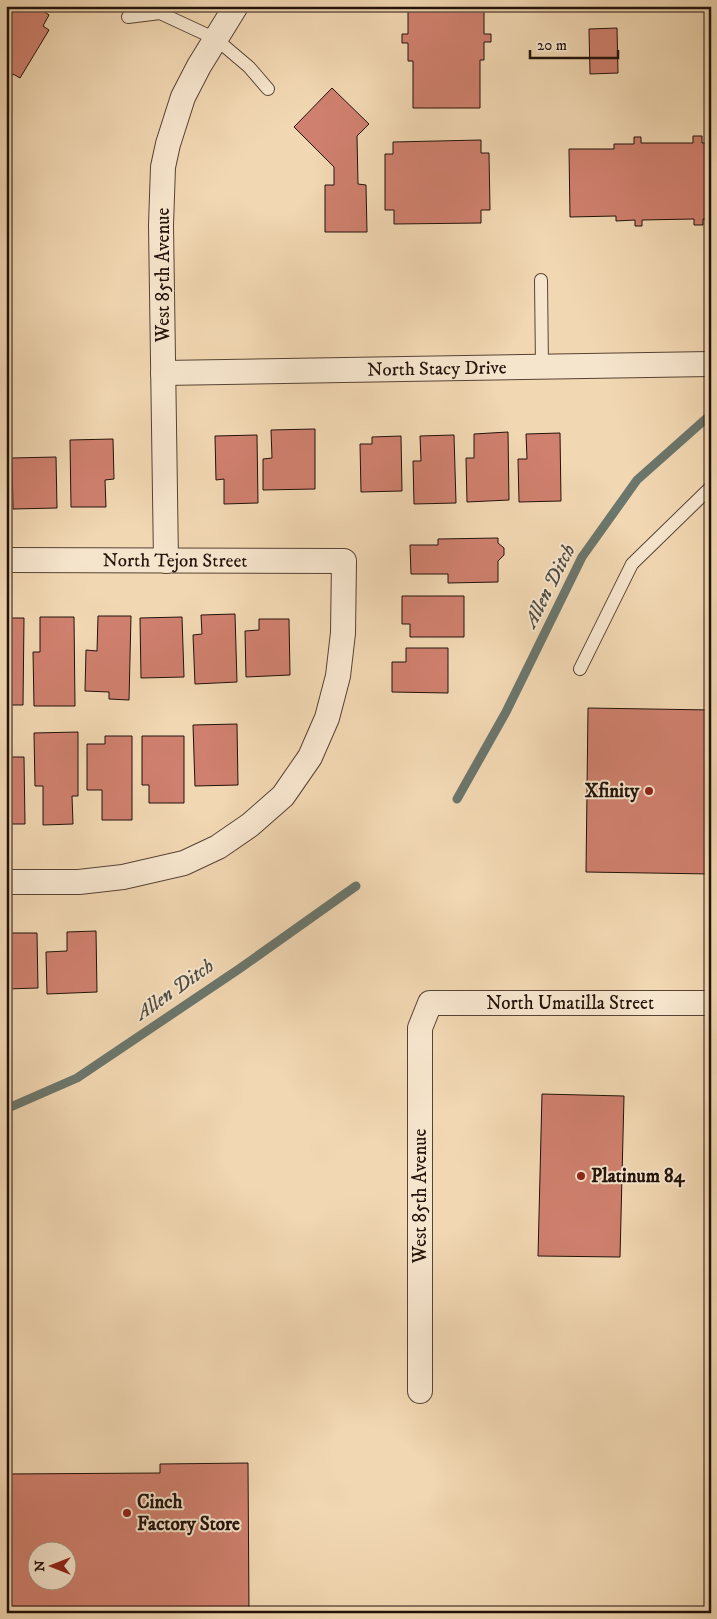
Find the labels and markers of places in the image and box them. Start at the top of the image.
place label: Xfinity [585,780,640,803]
marker: Xfinity [643,785,655,797]
place label: Platinum 84 [591,1165,686,1188]
marker: Platinum 84 [575,1170,587,1182]
place label: Cinch Factory Store [137,1491,240,1536]
marker: Cinch Factory Store [121,1507,133,1519]

